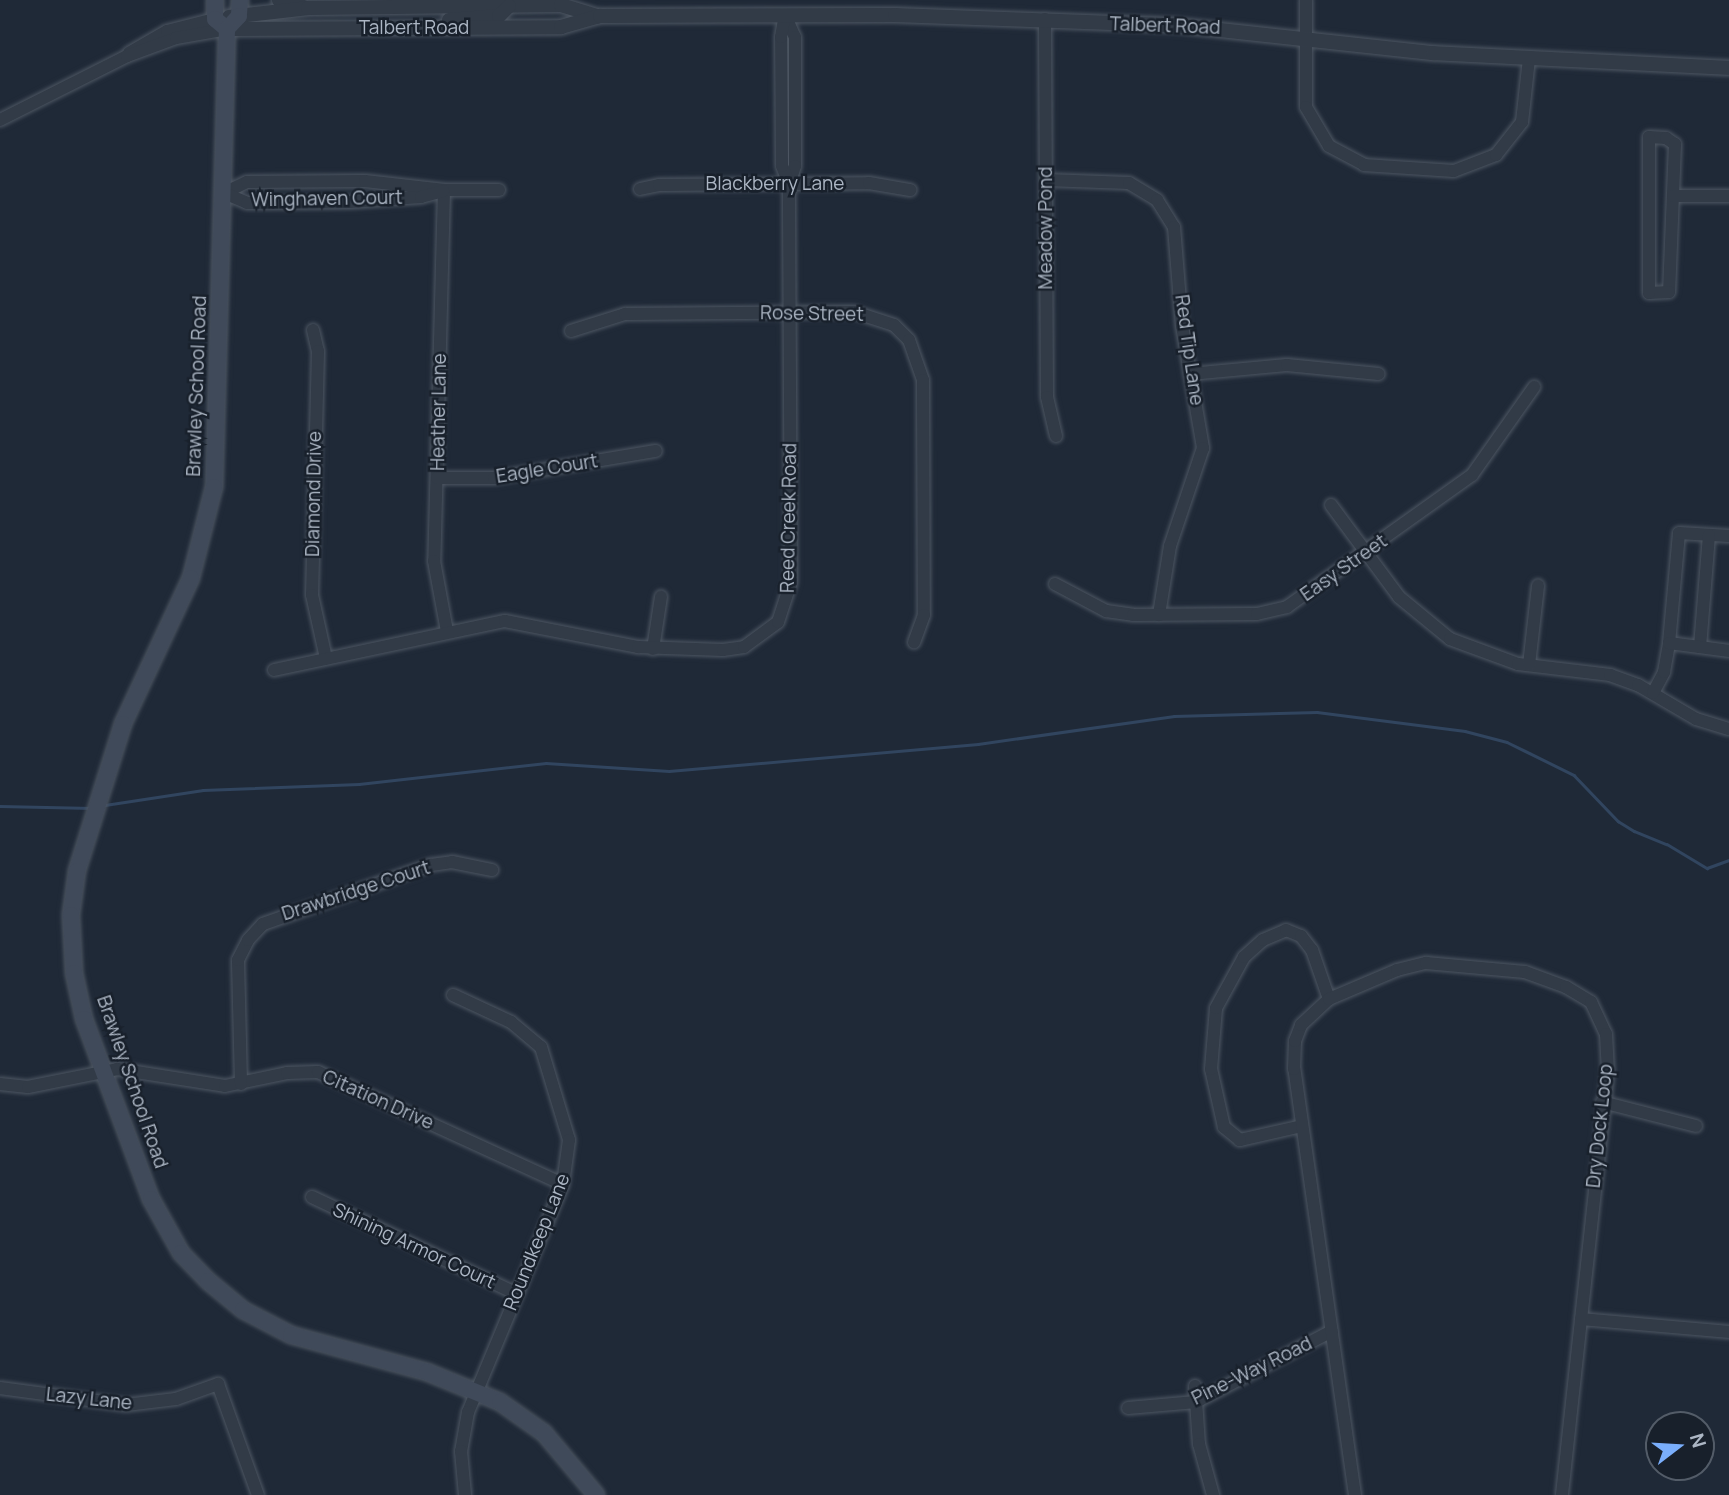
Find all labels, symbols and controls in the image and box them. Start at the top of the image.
street label: Talbert Road [1109,13,1221,39]
street label: Talbert Road [359,17,469,39]
street label: Meadow Pond [1035,166,1057,290]
street label: Blackberry Lane [706,173,844,195]
street label: Winghaven Court [251,186,403,212]
street label: Red Tip Lane [1170,293,1208,407]
street label: Brawley School Road [182,295,212,477]
street label: Rose Street [760,302,864,326]
street label: Heather Lane [427,353,451,471]
street label: Diamond Drive [302,431,326,557]
street label: Reed Creek Road [776,443,802,593]
street label: Eagle Court [495,450,599,488]
street label: Easy Street [1296,530,1392,606]
street label: Drawbridge Court [279,856,433,926]
street label: Brawley School Road [92,993,172,1171]
street label: Dry Dock Loop [1582,1063,1618,1189]
street label: Citation Drive [319,1065,437,1135]
street label: Roundkeep Lane [499,1170,575,1314]
street label: Shining Armor Court [329,1198,499,1294]
street label: Pine-Way Road [1188,1332,1316,1410]
street label: Lazy Lane [45,1383,133,1415]
north arrow [1645,1411,1715,1481]
text: N [1684,1430,1713,1451]

